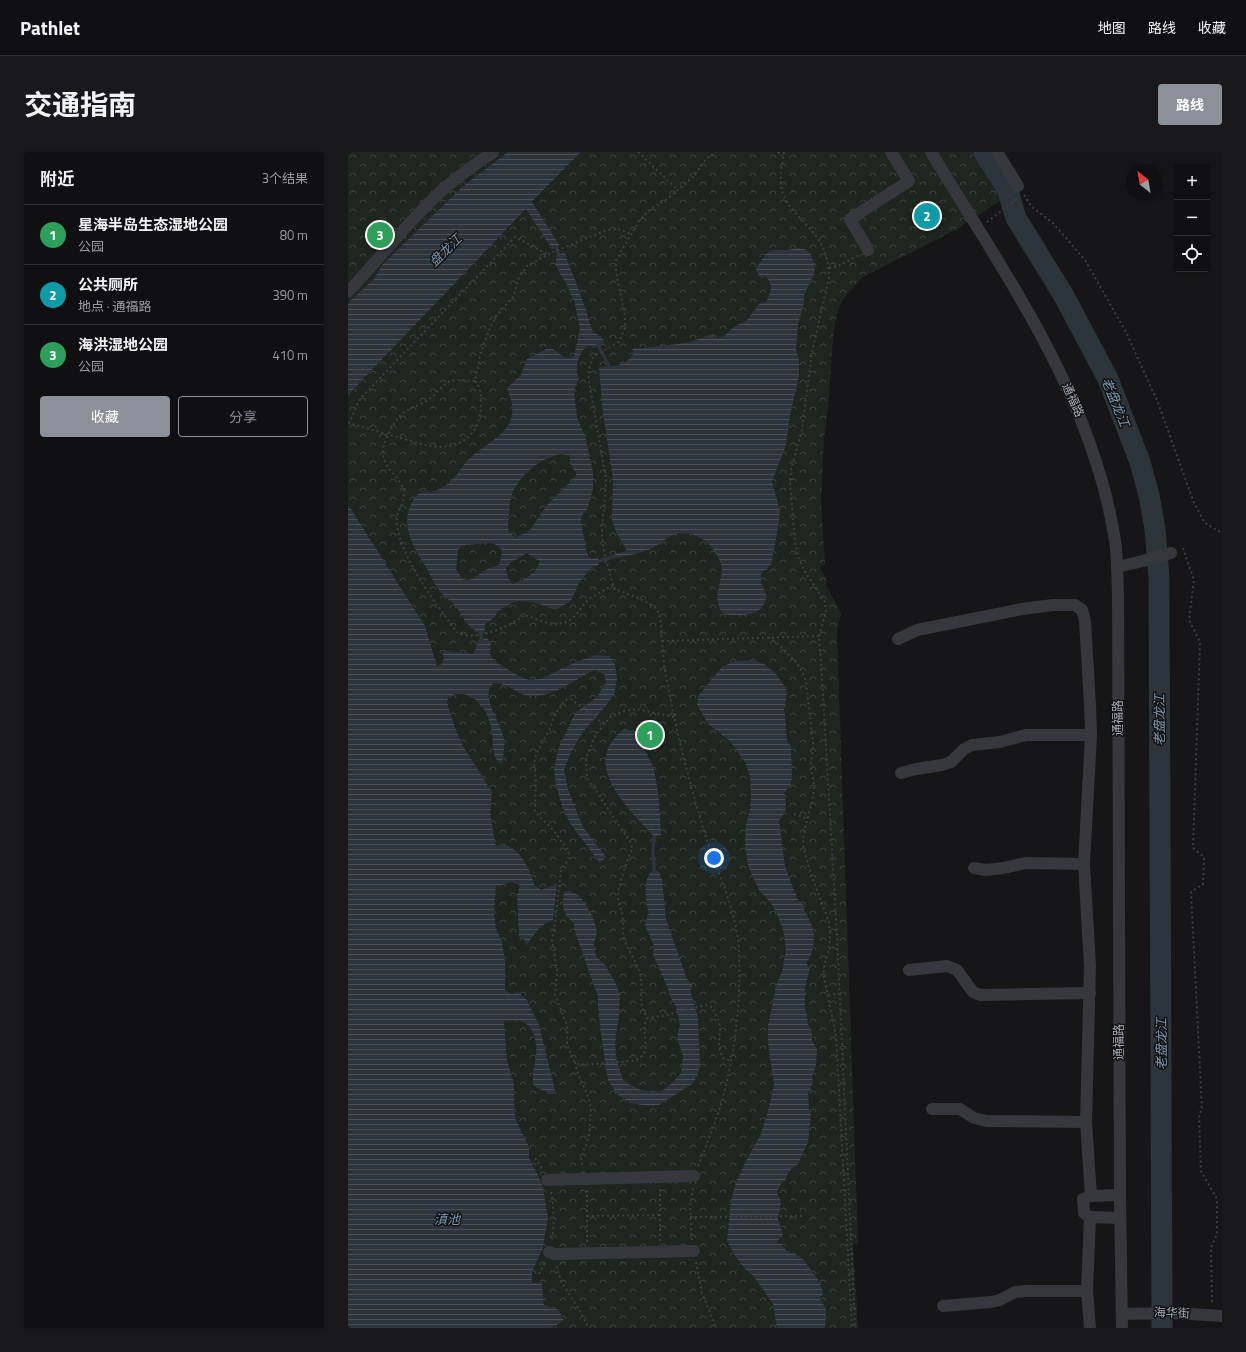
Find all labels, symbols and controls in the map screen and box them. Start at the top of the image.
text: Pathlet [20,13,80,42]
text: 地图 [1098,17,1126,38]
text: 路线 [1148,17,1176,38]
text: 收藏 [1198,17,1226,38]
text: 交通指南 [24,83,136,126]
button: 路线 [1158,84,1222,125]
north arrow [1126,164,1162,200]
map controls [1174,164,1210,272]
button: + [1174,164,1210,200]
text: 附近 [40,166,74,192]
text: 3个结果 [262,168,308,188]
button: − [1174,200,1210,236]
pin: 2 [914,201,940,231]
text: 星海半岛生态湿地公园 [78,213,228,236]
pin: 3 [367,220,393,250]
text: 1 [49,225,57,245]
text: 80 m [280,225,308,245]
water label: 盘龙江 [424,228,467,271]
text: 公园 [78,236,104,256]
button: locate [1174,236,1210,272]
text: 公共厕所 [78,273,138,296]
text: 2 [49,285,57,305]
text: 390 m [272,285,308,305]
text: 地点 · 通福路 [78,296,152,316]
text: 海洪湿地公园 [78,333,168,356]
text: 3 [49,345,57,365]
text: 410 m [272,345,308,365]
text: 公园 [78,356,104,376]
water label: 老盘龙江 [1097,374,1136,432]
street label: 通福路 [1057,379,1089,420]
button: 收藏 [40,396,170,437]
button: 分享 [178,396,308,437]
water label: 老盘龙江 [1149,692,1169,746]
street label: 通福路 [1108,700,1127,736]
pin: 1 [637,720,663,750]
your location [704,848,724,868]
water label: 老盘龙江 [1151,1016,1171,1070]
street label: 通福路 [1109,1024,1128,1060]
water label: 滇池 [434,1209,462,1229]
street label: 海华街 [1154,1302,1190,1323]

